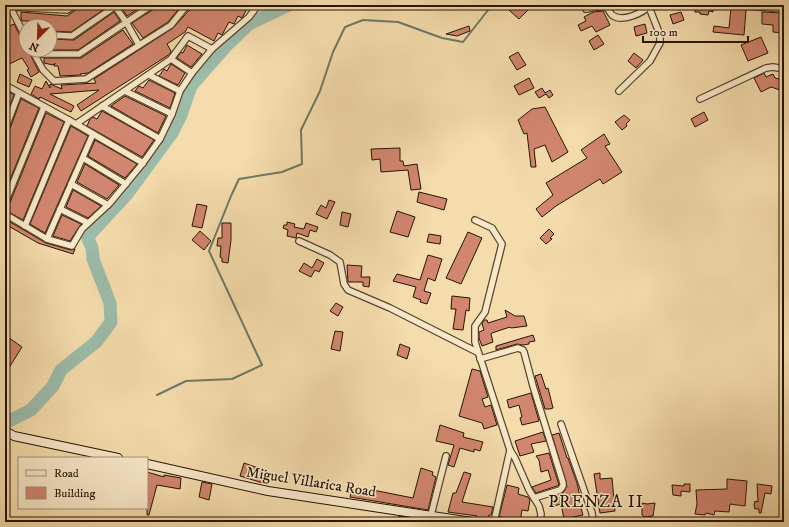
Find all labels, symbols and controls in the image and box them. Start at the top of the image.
north arrow [18,18,58,58]
scale bar [643,18,748,44]
text: 100 m [649,25,678,40]
text: N [28,38,41,54]
legend [18,457,148,509]
street label: Miguel Villarica Road [245,462,378,502]
text: Road [54,466,79,481]
text: Building [54,486,95,501]
district label: PRENZA II [548,491,644,513]

